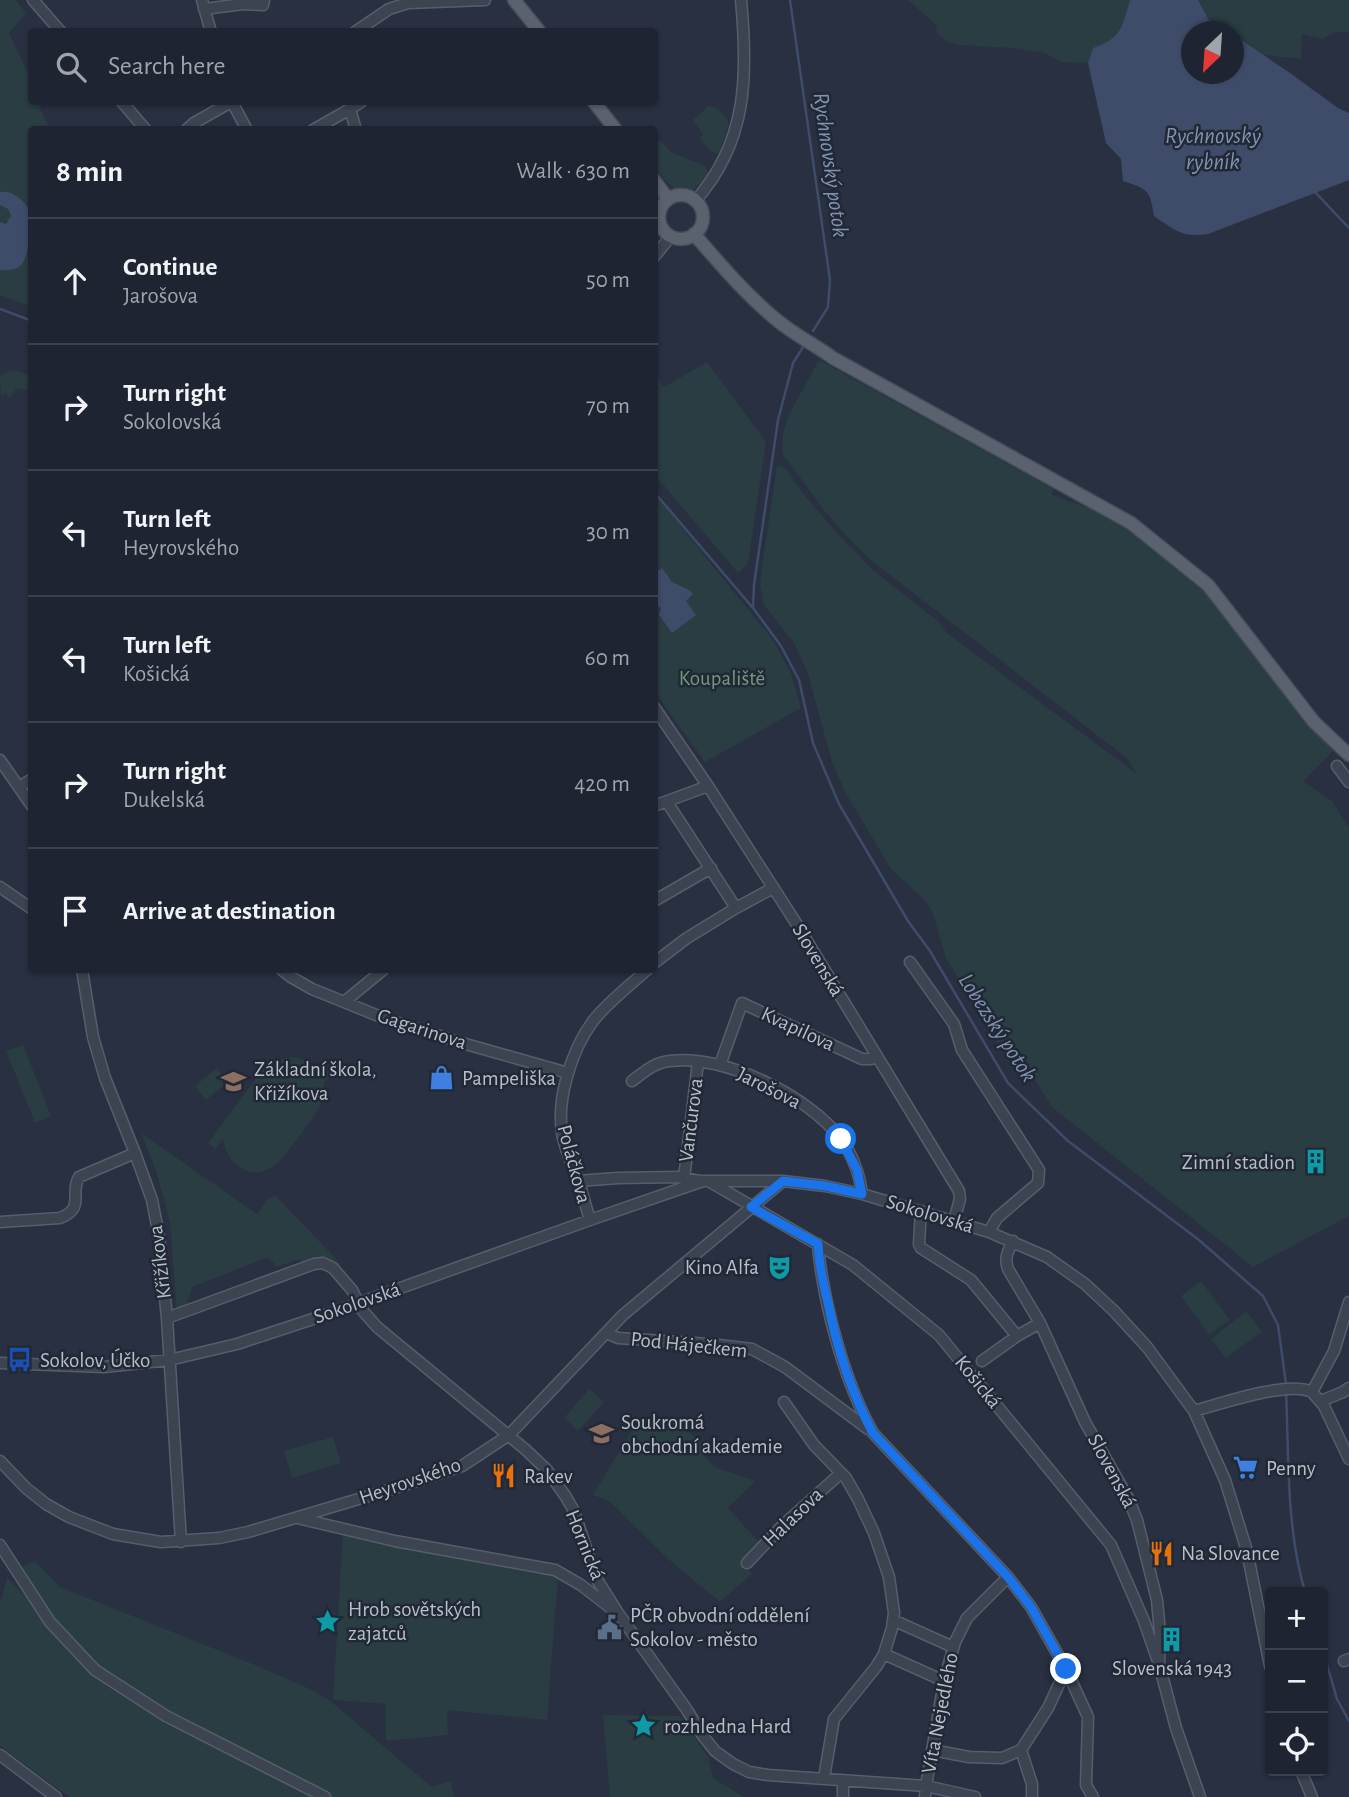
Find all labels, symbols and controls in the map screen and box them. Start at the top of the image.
north arrow [1181,21,1244,84]
search box [28,28,658,105]
icon: search [52,48,90,86]
text: Search here [108,53,226,79]
water label: Rychnovský potok [808,91,852,239]
water label: Rychnovský rybník [1165,125,1262,174]
text: 8 min [56,157,123,187]
text: Walk · 630 m [516,160,630,183]
text: Continue [123,254,218,280]
icon: ahead [56,262,94,300]
text: 50 m [586,269,630,292]
text: Jarošova [123,285,198,308]
text: Turn right [123,380,226,406]
icon: right [56,388,94,426]
text: 70 m [586,395,630,418]
text: Sokolovská [123,411,222,434]
text: Turn left [123,506,211,532]
icon: left [56,514,94,552]
text: 30 m [586,521,630,544]
text: Heyrovského [123,537,239,560]
text: Turn left [123,632,211,658]
icon: left [56,640,94,678]
text: 60 m [585,647,630,670]
text: Košická [123,663,190,686]
park label: Koupaliště [679,668,765,689]
text: Turn right [123,758,226,784]
icon: right [56,766,94,804]
text: 420 m [574,773,630,796]
text: Dukelská [123,789,205,812]
icon: arrive [56,892,94,930]
text: Arrive at destination [123,898,336,924]
street label: Slovenská [788,920,848,1000]
water label: Lobezský potok [954,970,1041,1087]
street label: Kvapilova [758,1003,838,1055]
street label: Gagarinova [375,1005,470,1053]
place label: Základní škola, Křižíkova [254,1059,377,1104]
street label: Jarošova [734,1063,805,1113]
shop icon: Pampeliška [428,1064,456,1092]
school or university icon: Základní škola, Křižíkova [220,1067,248,1095]
place label: Pampeliška [462,1068,556,1089]
street label: Vančurova [675,1076,707,1163]
street label: Poláčkova [553,1122,595,1206]
route start [825,1123,856,1154]
building icon: Zimní stadion [1301,1148,1329,1176]
place label: Zimní stadion [1182,1152,1295,1173]
street label: Sokolovská [884,1191,976,1237]
street label: Křižíkova [145,1224,175,1300]
theatre icon: Kino Alfa [765,1253,793,1281]
place label: Kino Alfa [685,1257,759,1278]
street label: Sokolovská [311,1278,403,1328]
street label: Pod Háječkem [630,1328,748,1362]
bus stop icon: Sokolov, Účko [6,1346,34,1374]
place label: Sokolov, Účko [40,1348,150,1371]
street label: Košická [951,1352,1006,1413]
place label: Soukromá obchodní akademie [621,1412,782,1457]
school or university icon: Soukromá obchodní akademie [587,1420,615,1448]
street label: Slovenská [1084,1430,1140,1512]
street label: Heyrovského [356,1454,464,1508]
supermarket icon: Penny [1232,1454,1260,1482]
place label: Penny [1266,1458,1316,1479]
restaurant icon: Rakev [490,1462,518,1490]
place label: Rakev [524,1466,573,1487]
street label: Halasova [759,1483,827,1550]
street label: Hornická [561,1507,609,1583]
restaurant icon: Na Slovance [1147,1539,1175,1567]
place label: Na Slovance [1181,1543,1280,1564]
map controls [1265,1587,1328,1776]
button: + [1265,1587,1328,1650]
place label: Hrob sovětských zajatců [348,1599,481,1644]
place label: PČR obvodní oddělení Sokolov - město [630,1603,810,1650]
place icon: Hrob sovětských zajatců [314,1607,342,1635]
public building icon: PČR obvodní oddělení Sokolov - město [596,1613,624,1641]
building icon: Slovenská 1943 [1158,1625,1186,1653]
button: − [1265,1650,1328,1713]
street label: Víta Nejedlého [918,1651,962,1775]
route end [1050,1653,1081,1684]
place label: Slovenská 1943 [1112,1658,1232,1679]
place icon: rozhledna Hard [630,1712,658,1740]
button: locate [1265,1713,1328,1776]
place label: rozhledna Hard [664,1716,791,1737]

